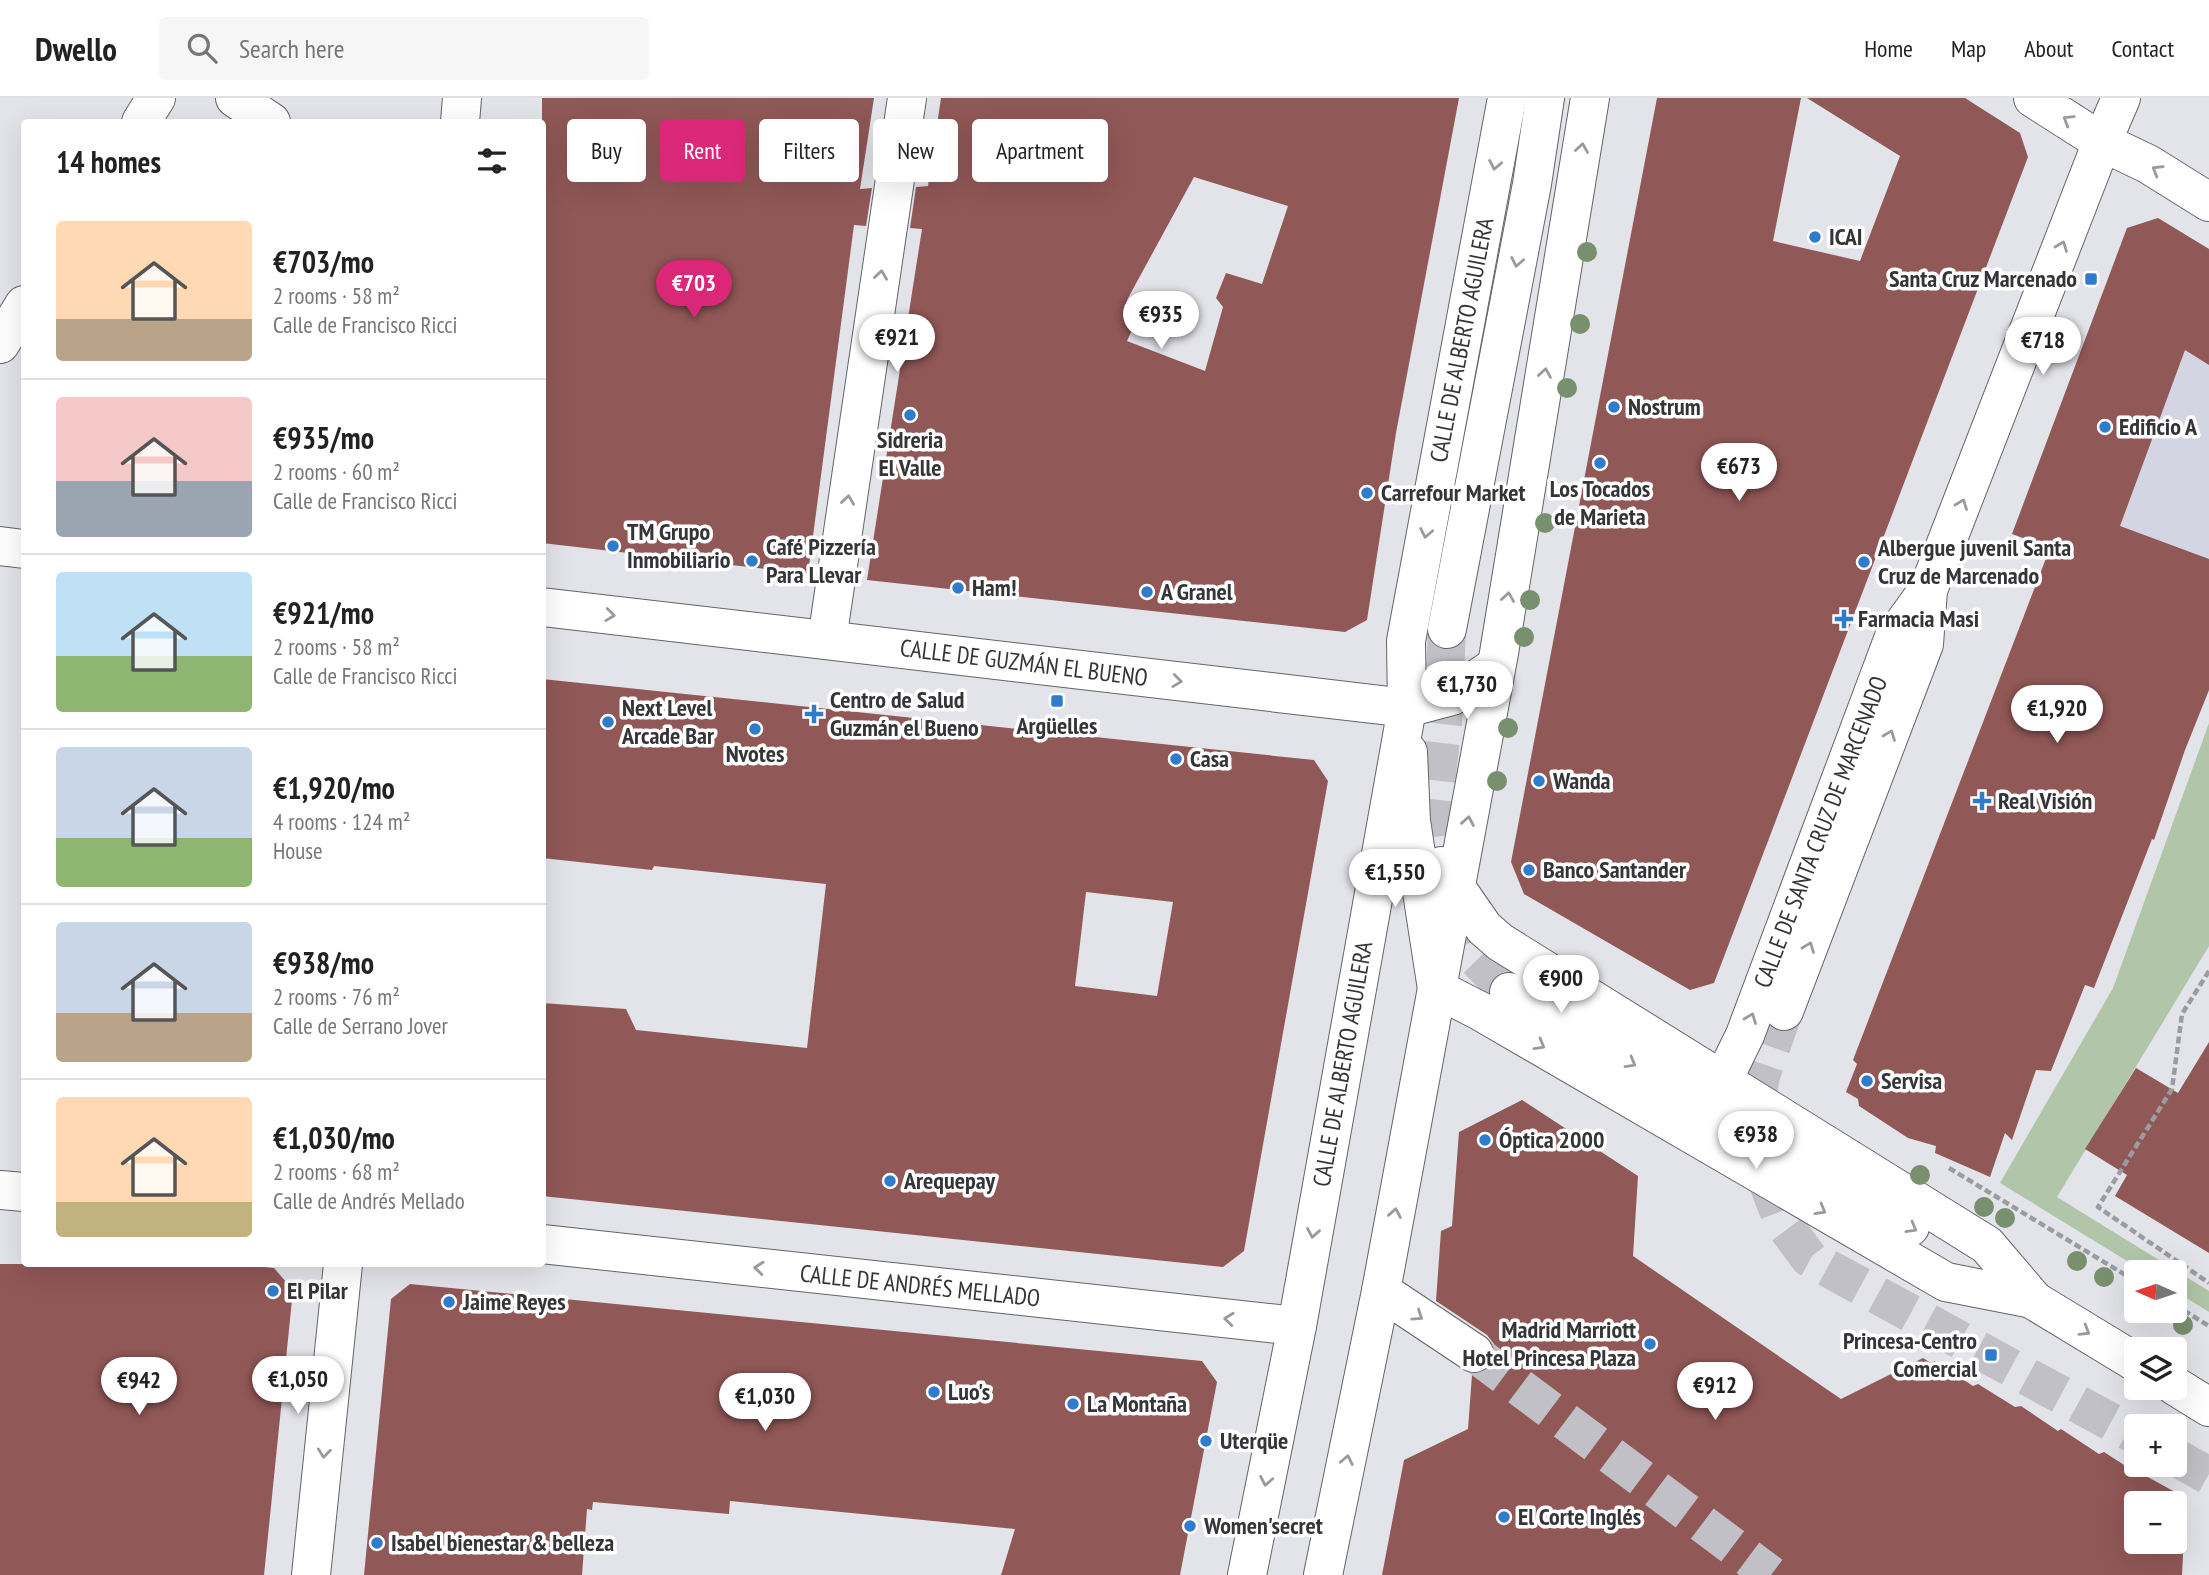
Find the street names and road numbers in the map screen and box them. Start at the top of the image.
street label: CALLE DE ALBERTO AGUILERA [1423,214,1501,465]
street label: CALLE DE GUZMÁN EL BUENO [898,632,1150,693]
street label: CALLE DE SANTA CRUZ DE MARCENADO [1747,672,1894,992]
street label: CALLE DE ALBERTO AGUILERA [1306,938,1379,1189]
street label: CALLE DE ANDRÉS MELLADO [798,1257,1042,1314]

